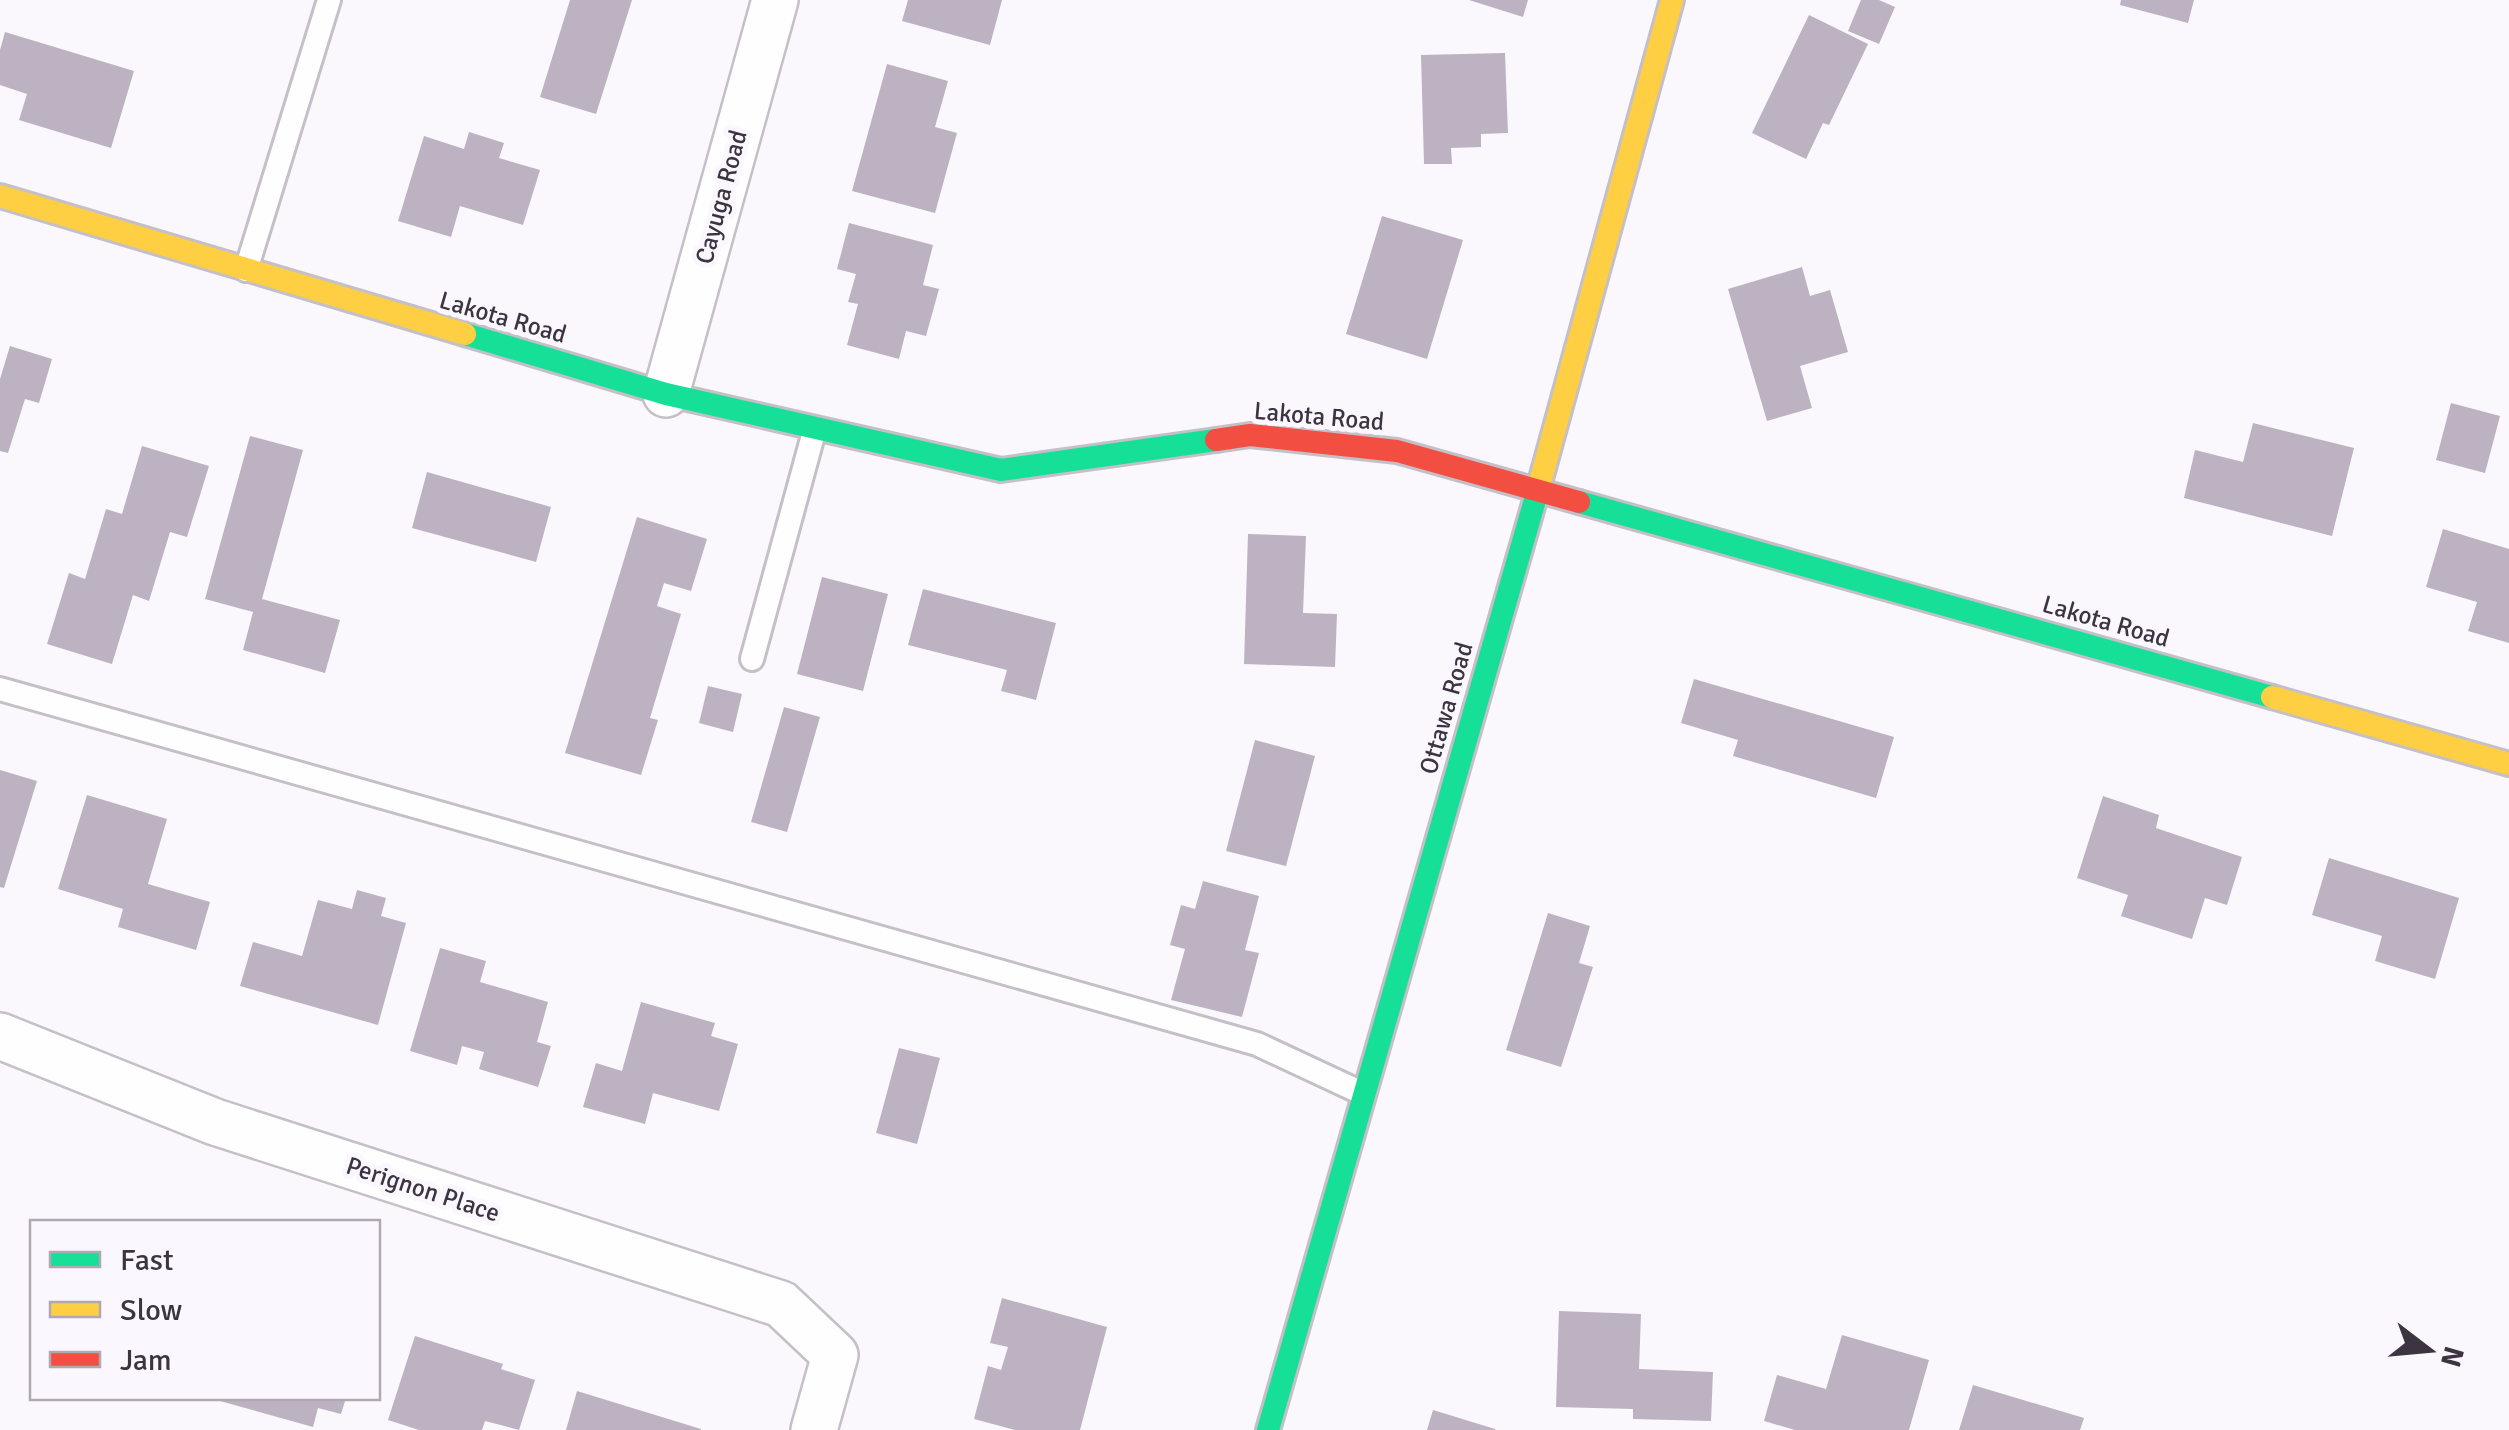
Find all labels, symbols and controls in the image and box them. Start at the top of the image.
street label: Cayuga Road [688,127,754,267]
street label: Lakota Road [436,284,570,350]
street label: Lakota Road [1253,395,1385,437]
street label: Lakota Road [2039,588,2173,654]
street label: Ottawa Road [1412,638,1480,778]
street label: Perignon Place [342,1150,504,1228]
legend [30,1220,380,1400]
text: Fast [120,1242,173,1279]
text: Slow [120,1292,182,1329]
north arrow [2379,1300,2479,1400]
text: Jam [120,1342,172,1379]
text: N [2433,1343,2471,1371]

